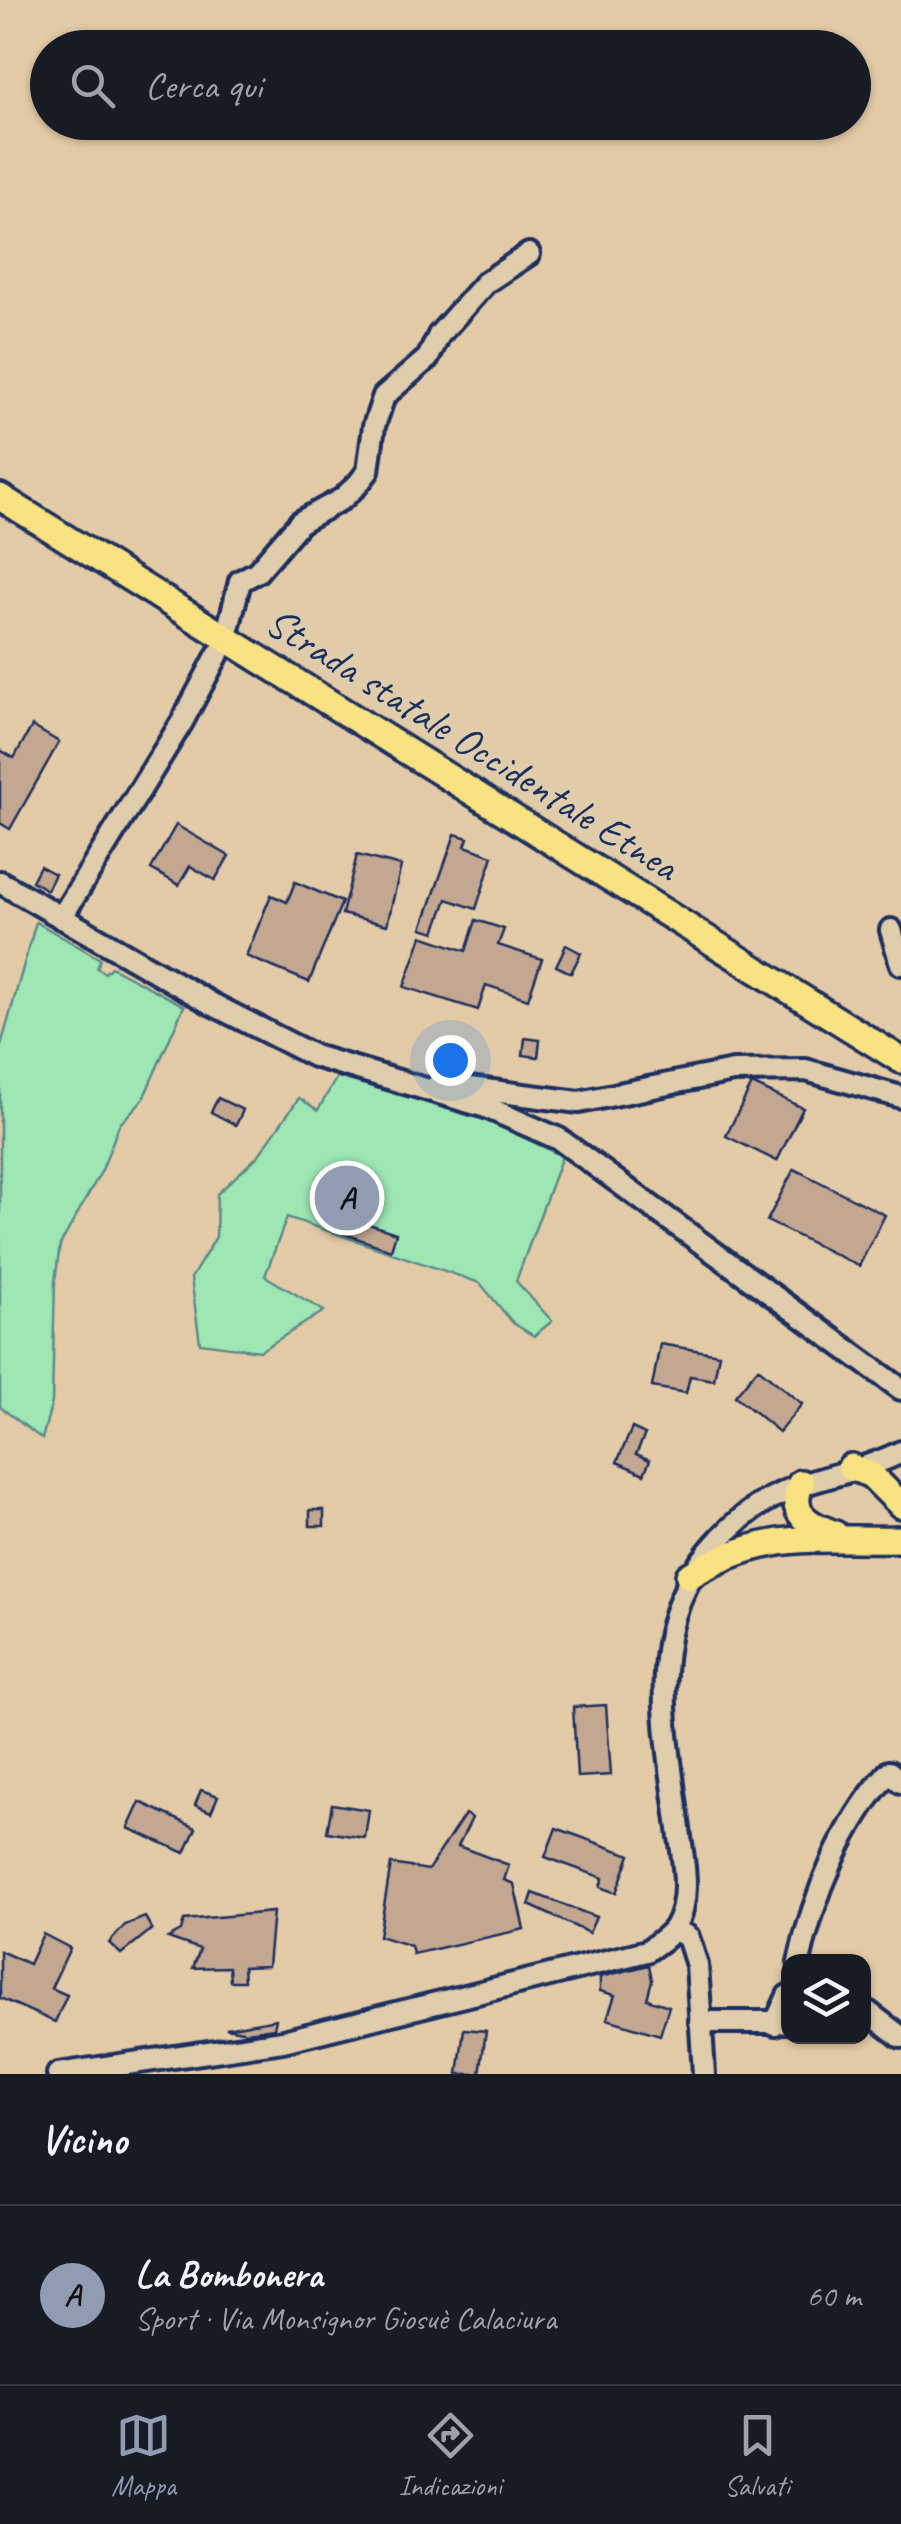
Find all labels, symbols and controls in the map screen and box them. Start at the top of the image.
search box [30,30,871,140]
icon: search [65,58,120,113]
text: Cerca qui [145,62,262,109]
street label: Strada statale Occidentale Etnea [256,595,691,894]
your location [425,1035,476,1086]
pin: A [314,1160,380,1236]
map controls [781,1954,871,2044]
button: layers [781,1954,871,2044]
text: Vicino [40,2113,127,2166]
text: La Bombonera [135,2251,323,2298]
text: A [64,2275,81,2316]
text: 60 m [807,2275,861,2316]
text: Sport · Via Monsignor Giosuè Calaciura [135,2298,556,2339]
tab: Mappa [111,2408,176,2503]
tab: Indicazioni [399,2408,502,2503]
tab: Salvati [724,2408,790,2503]

